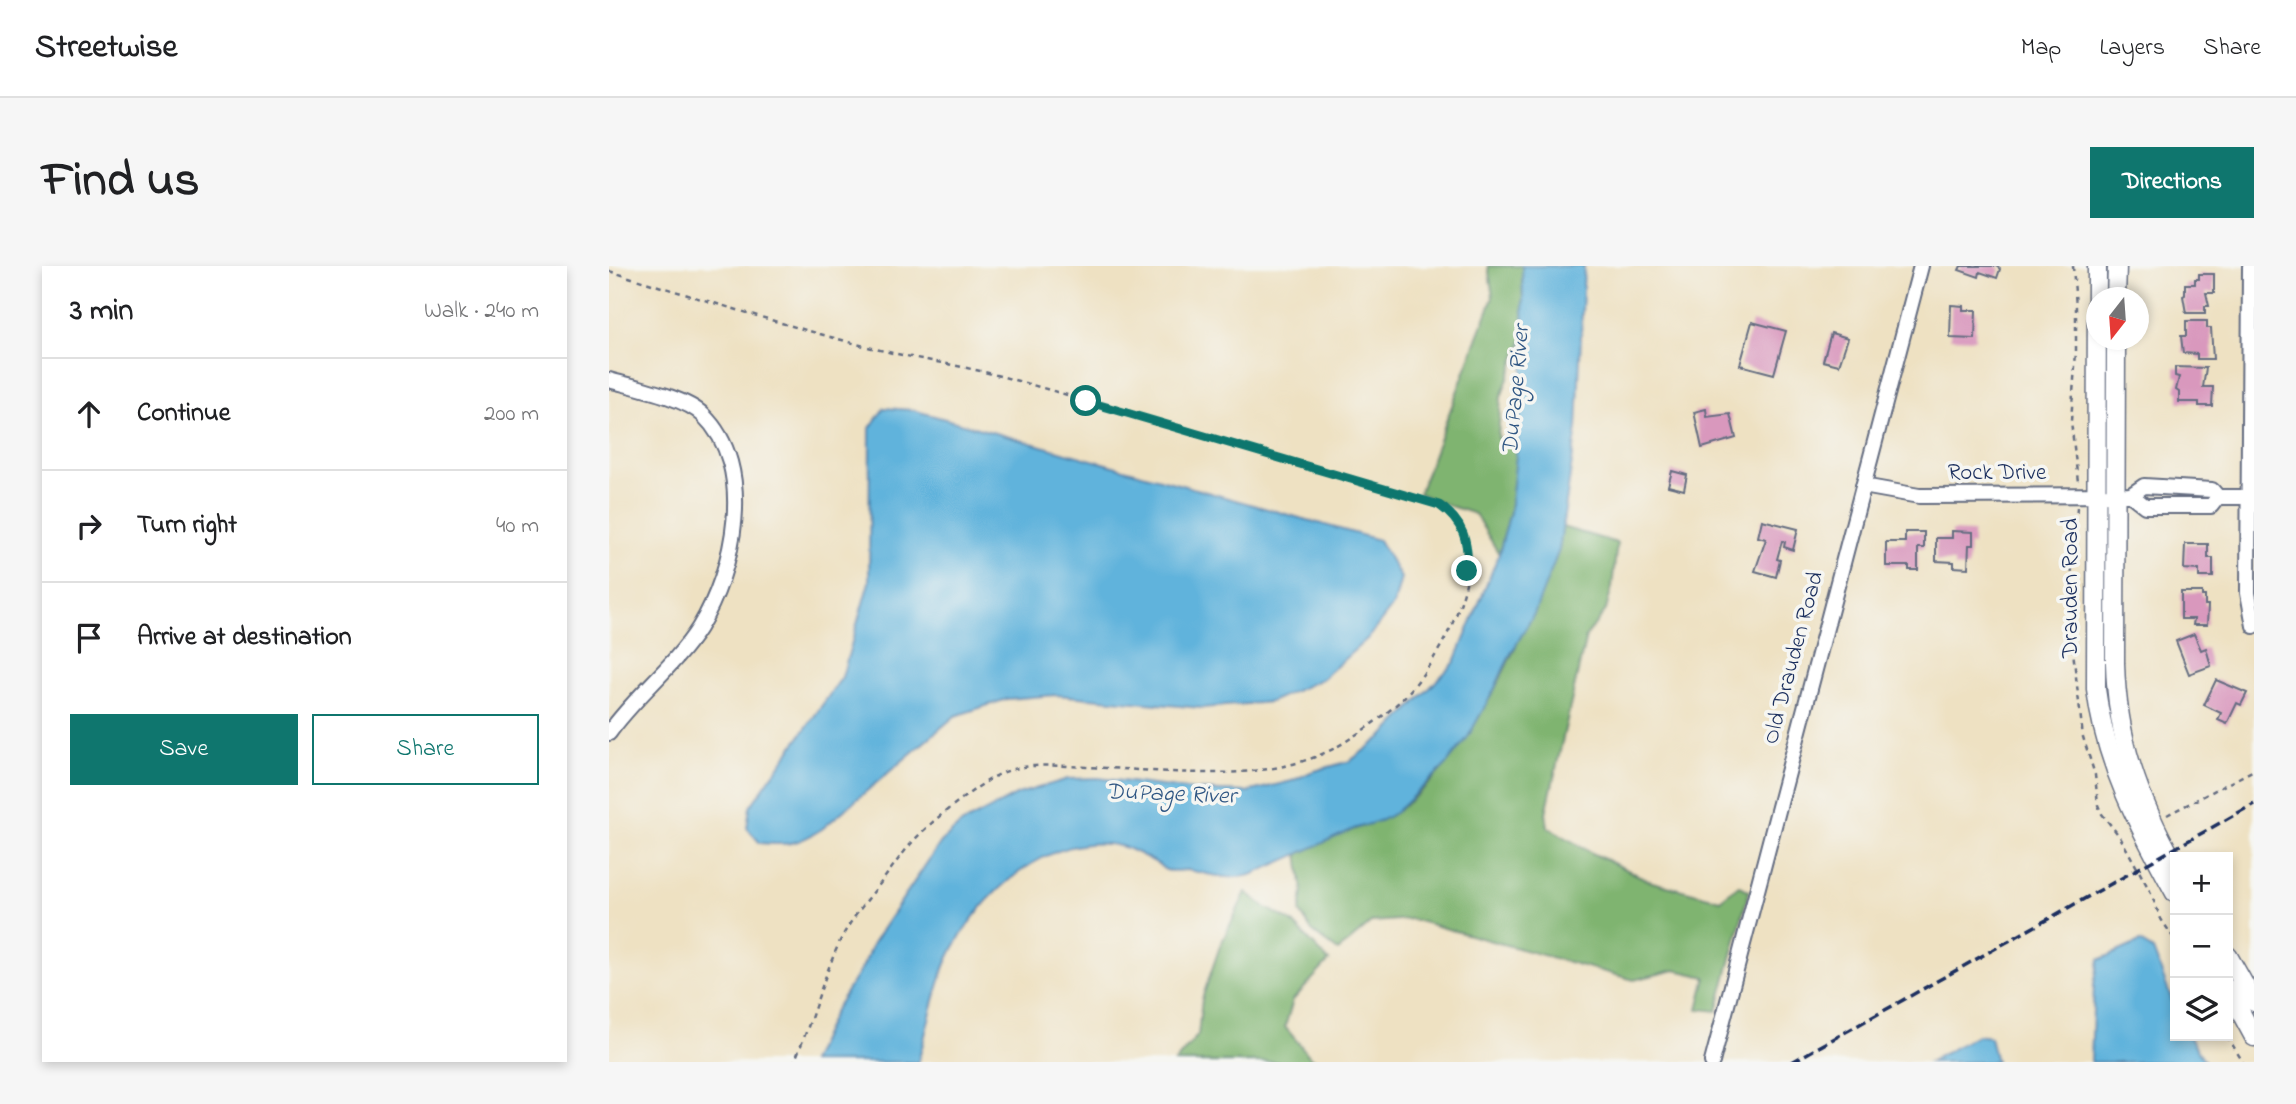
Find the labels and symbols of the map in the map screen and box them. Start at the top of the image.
north arrow [2086,287,2149,350]
water label: DuPage River [1494,321,1540,456]
route start [1070,385,1101,416]
street label: Rock Drive [1948,457,2047,490]
street label: Drauden Road [2055,518,2088,659]
route end [1451,555,1482,586]
street label: Old Drauden Road [1755,568,1833,748]
water label: DuPage River [1105,775,1239,815]

